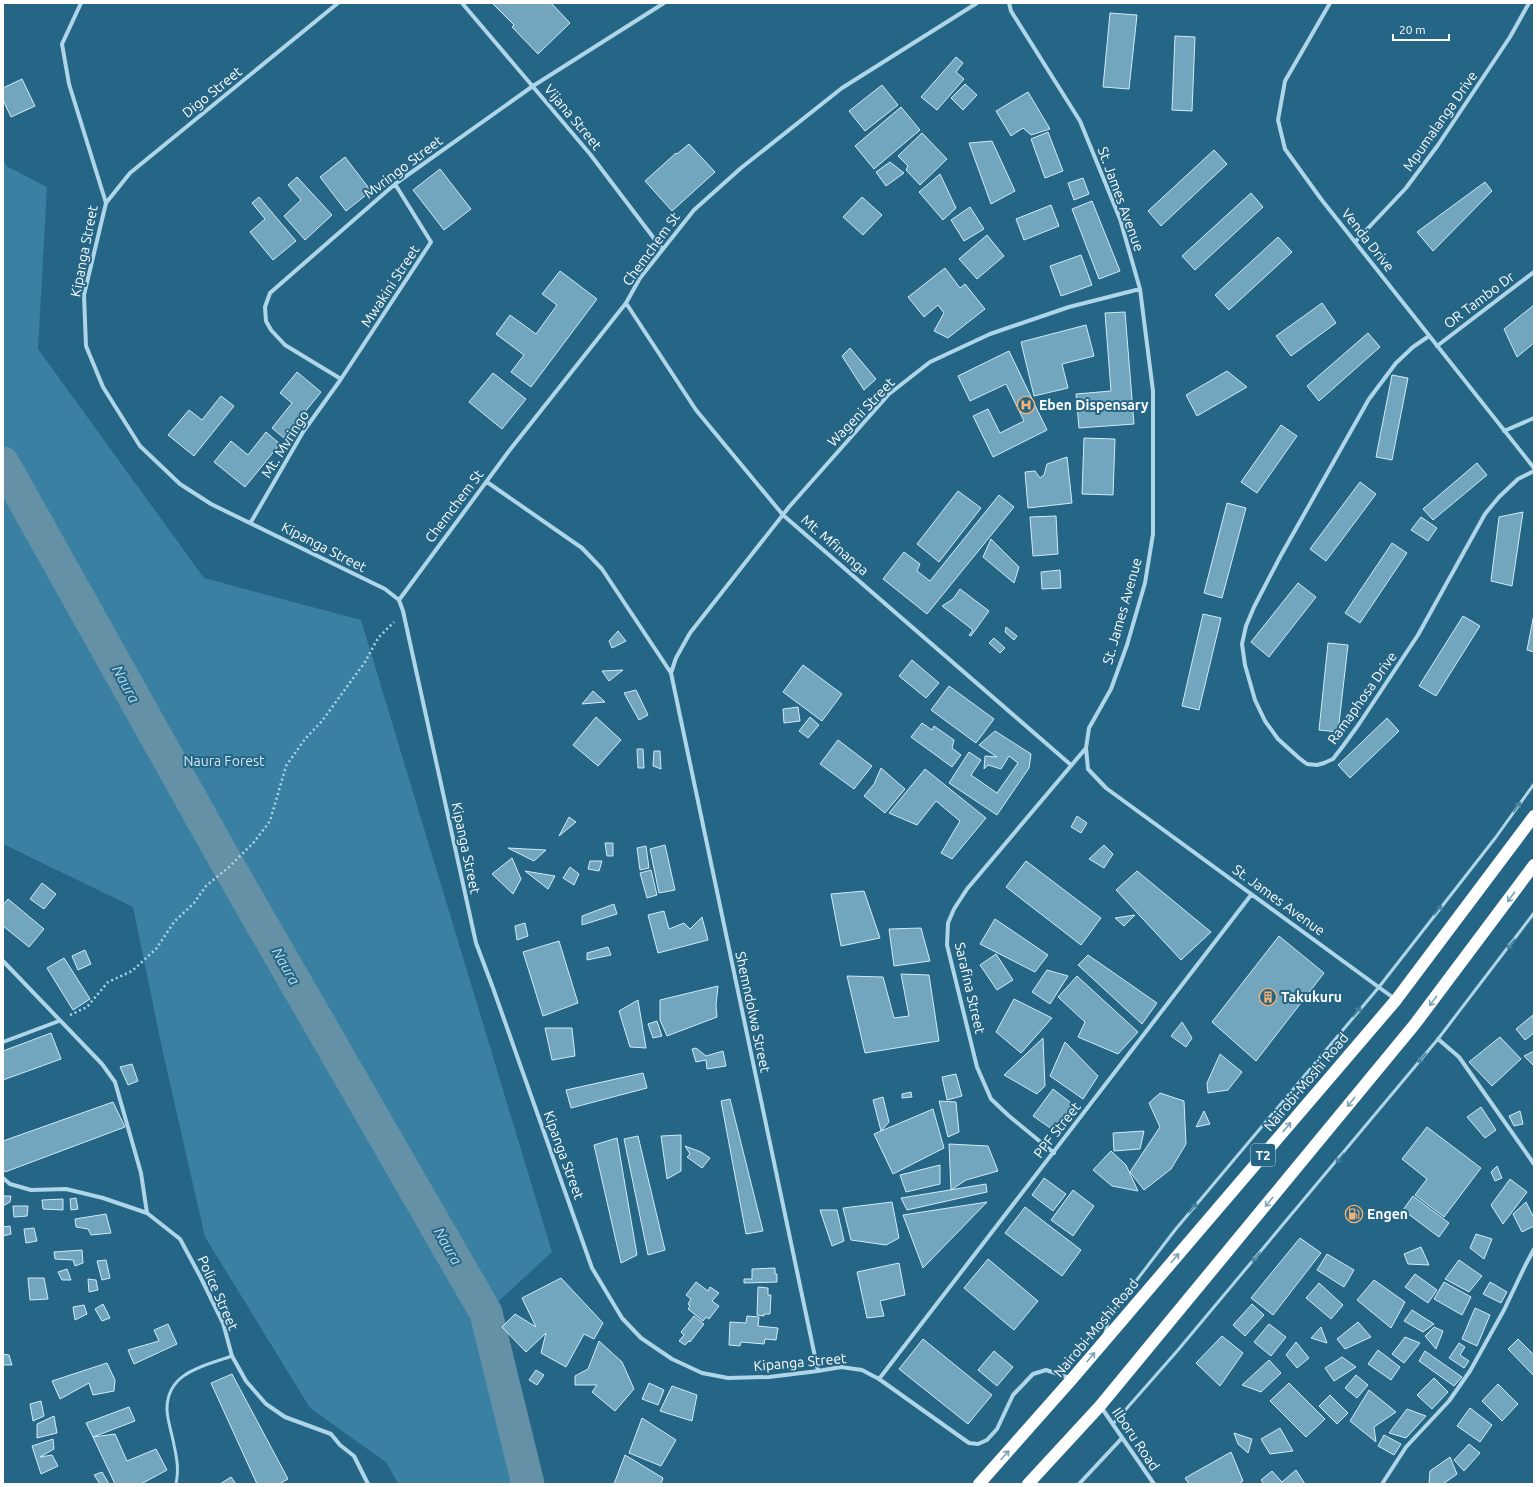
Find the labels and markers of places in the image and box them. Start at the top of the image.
hospital icon: Eben Dispensary [1016,395,1036,415]
place label: Eben Dispensary [1039,397,1149,413]
building icon: Takukuru [1258,987,1278,1007]
place label: Takukuru [1281,989,1342,1005]
fuel station icon: Engen [1344,1204,1364,1224]
place label: Engen [1367,1206,1408,1222]

